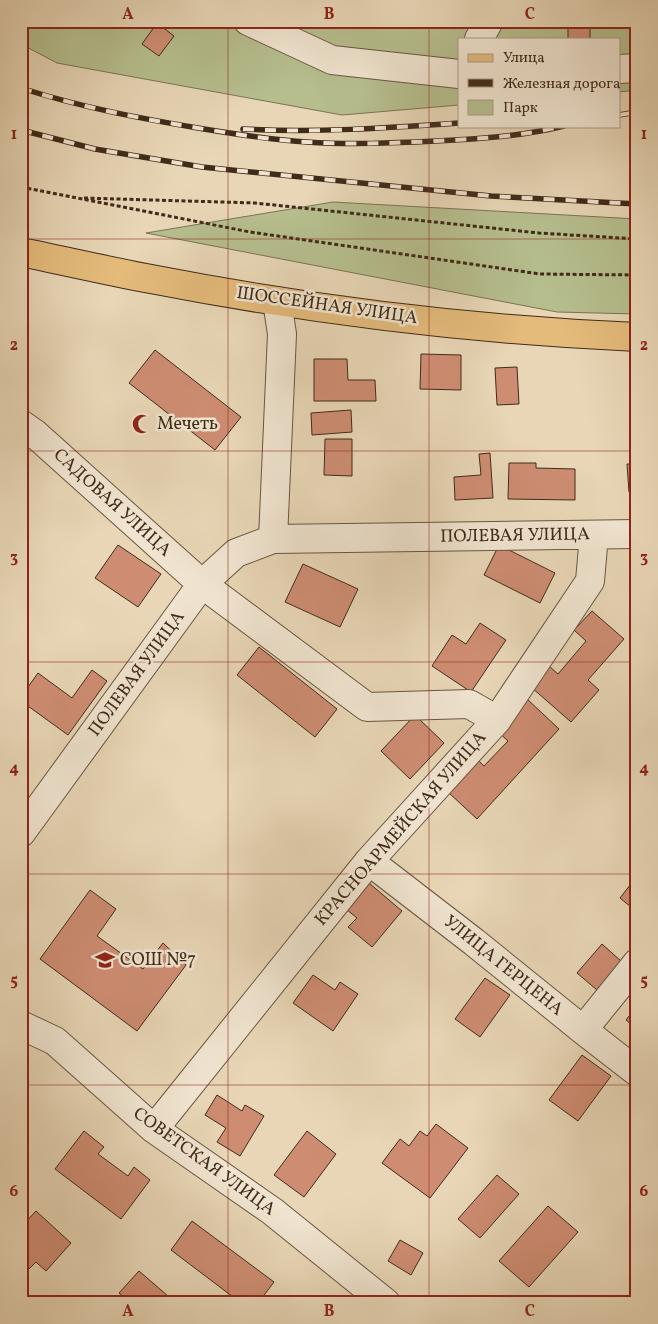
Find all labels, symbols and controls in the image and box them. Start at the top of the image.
text: A [122,4,134,26]
text: B [324,4,335,26]
text: C [525,4,535,26]
legend [458,38,620,128]
text: Улица [503,48,545,69]
text: Железная дорога [503,74,620,95]
text: Парк [503,98,538,119]
text: 1 [11,124,17,146]
text: 1 [641,124,647,146]
street label: ШОССЕЙНАЯ УЛИЦА [235,281,419,331]
text: 2 [10,335,18,357]
text: 2 [640,335,648,357]
place label: Мечеть [157,412,218,437]
mosque icon: Мечеть [131,413,153,435]
street label: САДОВАЯ УЛИЦА [47,443,177,563]
street label: ПОЛЕВАЯ УЛИЦА [440,522,590,550]
text: 3 [10,547,18,569]
text: 3 [640,547,648,569]
street label: ПОЛЕВАЯ УЛИЦА [83,606,191,742]
street label: КРАСНОАРМЕЙСКАЯ УЛИЦА [309,726,493,932]
text: 4 [9,758,19,780]
text: 4 [639,758,649,780]
street label: УЛИЦА ГЕРЦЕНА [438,910,569,1022]
place label: СОШ №7 [120,948,196,973]
school or university icon: СОШ №7 [94,949,116,971]
text: 5 [10,970,18,992]
text: 5 [640,970,648,992]
street label: СОВЕТСКАЯ УЛИЦА [128,1102,281,1222]
text: 6 [10,1181,19,1203]
text: 6 [640,1181,649,1203]
text: A [122,1301,134,1323]
text: B [324,1301,335,1323]
text: C [525,1301,535,1323]

